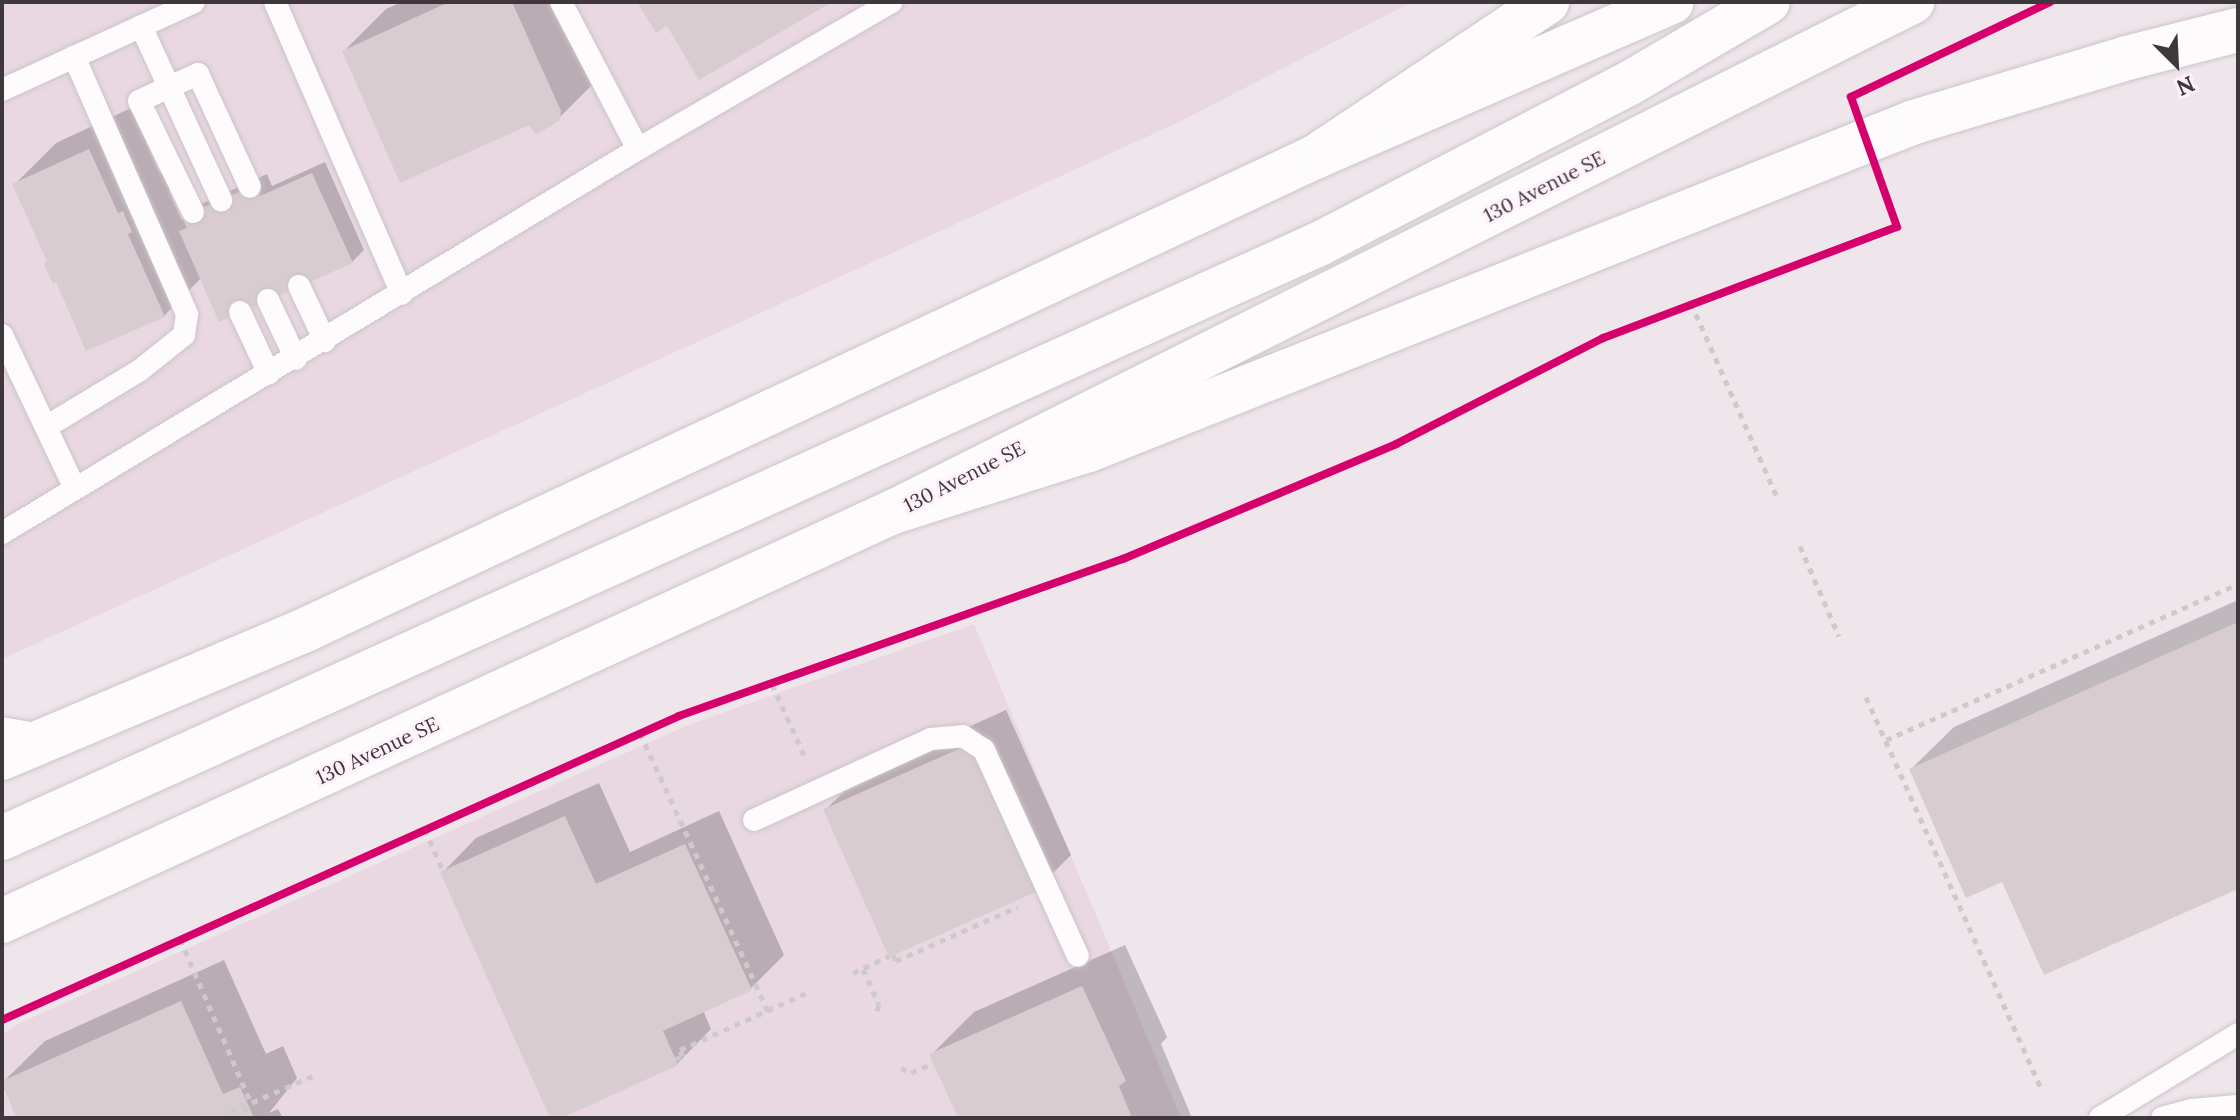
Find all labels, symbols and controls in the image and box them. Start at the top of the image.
north arrow [2136,24,2216,104]
text: N [2172,70,2199,102]
street label: 130 Avenue SE [1479,145,1609,227]
street label: 130 Avenue SE [899,435,1029,517]
street label: 130 Avenue SE [312,711,442,789]

